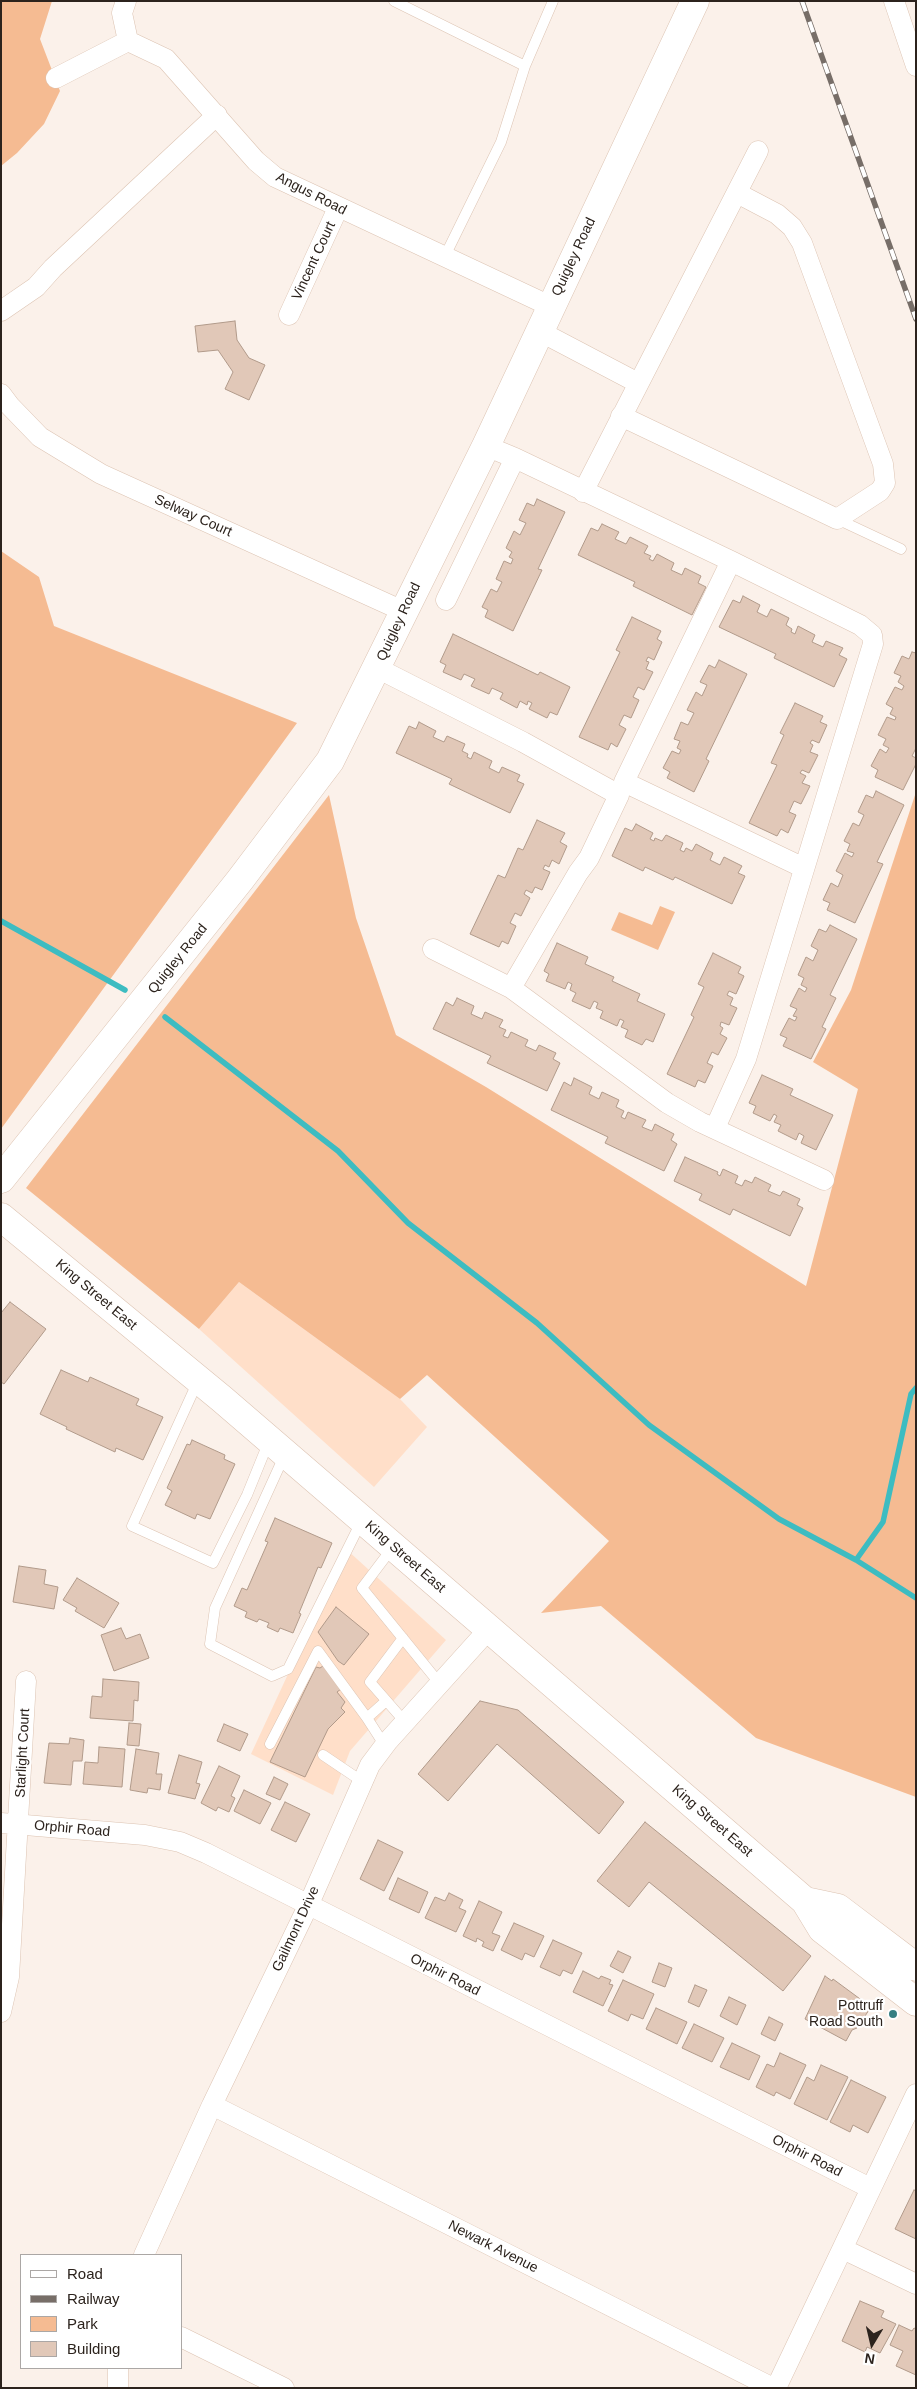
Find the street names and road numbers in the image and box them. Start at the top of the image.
street label: Angus Road [273,169,349,219]
street label: Quigley Road [548,215,600,299]
street label: Vincent Court [289,219,339,303]
street label: Selway Court [152,491,234,541]
street label: Quigley Road [373,580,425,664]
street label: Quigley Road [145,921,211,997]
street label: King Street East [52,1256,140,1334]
street label: King Street East [361,1517,449,1597]
street label: Starlight Court [12,1708,34,1798]
street label: King Street East [668,1781,756,1861]
street label: Orphir Road [33,1817,111,1841]
street label: Gailmont Drive [269,1883,323,1975]
street label: Orphir Road [407,1950,483,2000]
street label: Orphir Road [769,2131,845,2181]
street label: Newark Avenue [445,2217,541,2277]

